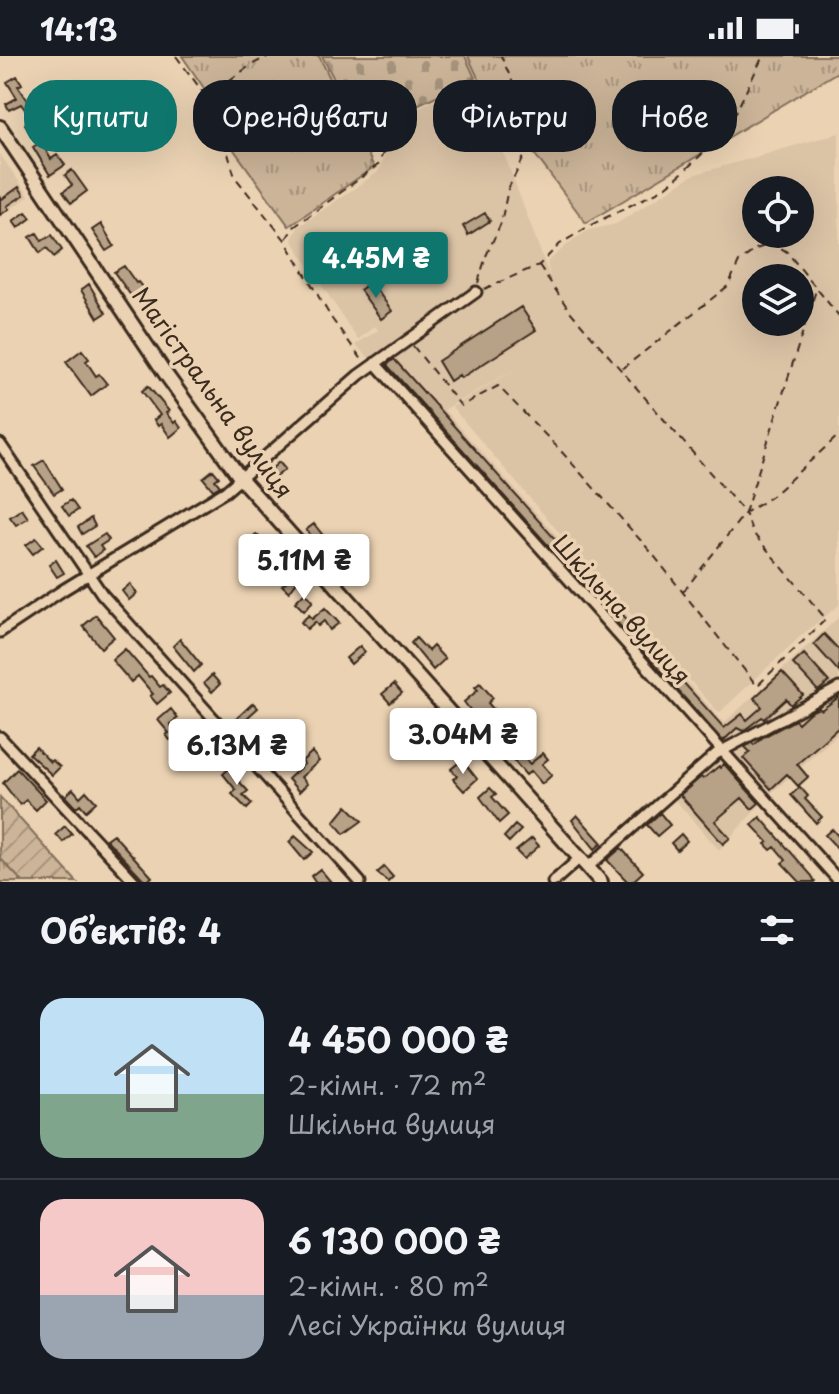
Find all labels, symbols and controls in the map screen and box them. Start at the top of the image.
text: 14:13 [40,6,118,51]
chip: Купити [24,80,177,152]
chip: Орендувати [193,80,417,152]
chip: Фільтри [433,80,596,152]
chip: Нове [612,80,737,152]
map controls [742,176,814,336]
button: locate [742,176,814,248]
pin: 4.45M ₴ [302,232,450,300]
text: 4.45M ₴ [322,238,430,277]
button: layers [742,264,814,336]
street label: Магістральна вулиця [124,278,303,505]
street label: Шкільна вулиця [545,525,700,692]
pin: 5.11M ₴ [230,534,378,602]
text: 5.11M ₴ [256,540,352,579]
pin: 3.04M ₴ [389,708,537,776]
text: 3.04M ₴ [408,714,518,753]
pin: 6.13M ₴ [163,719,311,787]
text: 6.13M ₴ [187,725,287,764]
text: Об’єктів: 4 [40,904,221,956]
icon: filters [755,908,799,952]
text: 4 450 000 ₴ [288,1013,509,1065]
icon: home [104,1030,200,1126]
text: 2-кімн. · 72 m² [288,1065,487,1104]
text: Шкільна вулиця [288,1104,496,1143]
text: 6 130 000 ₴ [288,1214,501,1266]
icon: home [104,1231,200,1327]
text: 2-кімн. · 80 m² [288,1266,489,1305]
text: Лесі Українки вулиця [288,1305,566,1344]

